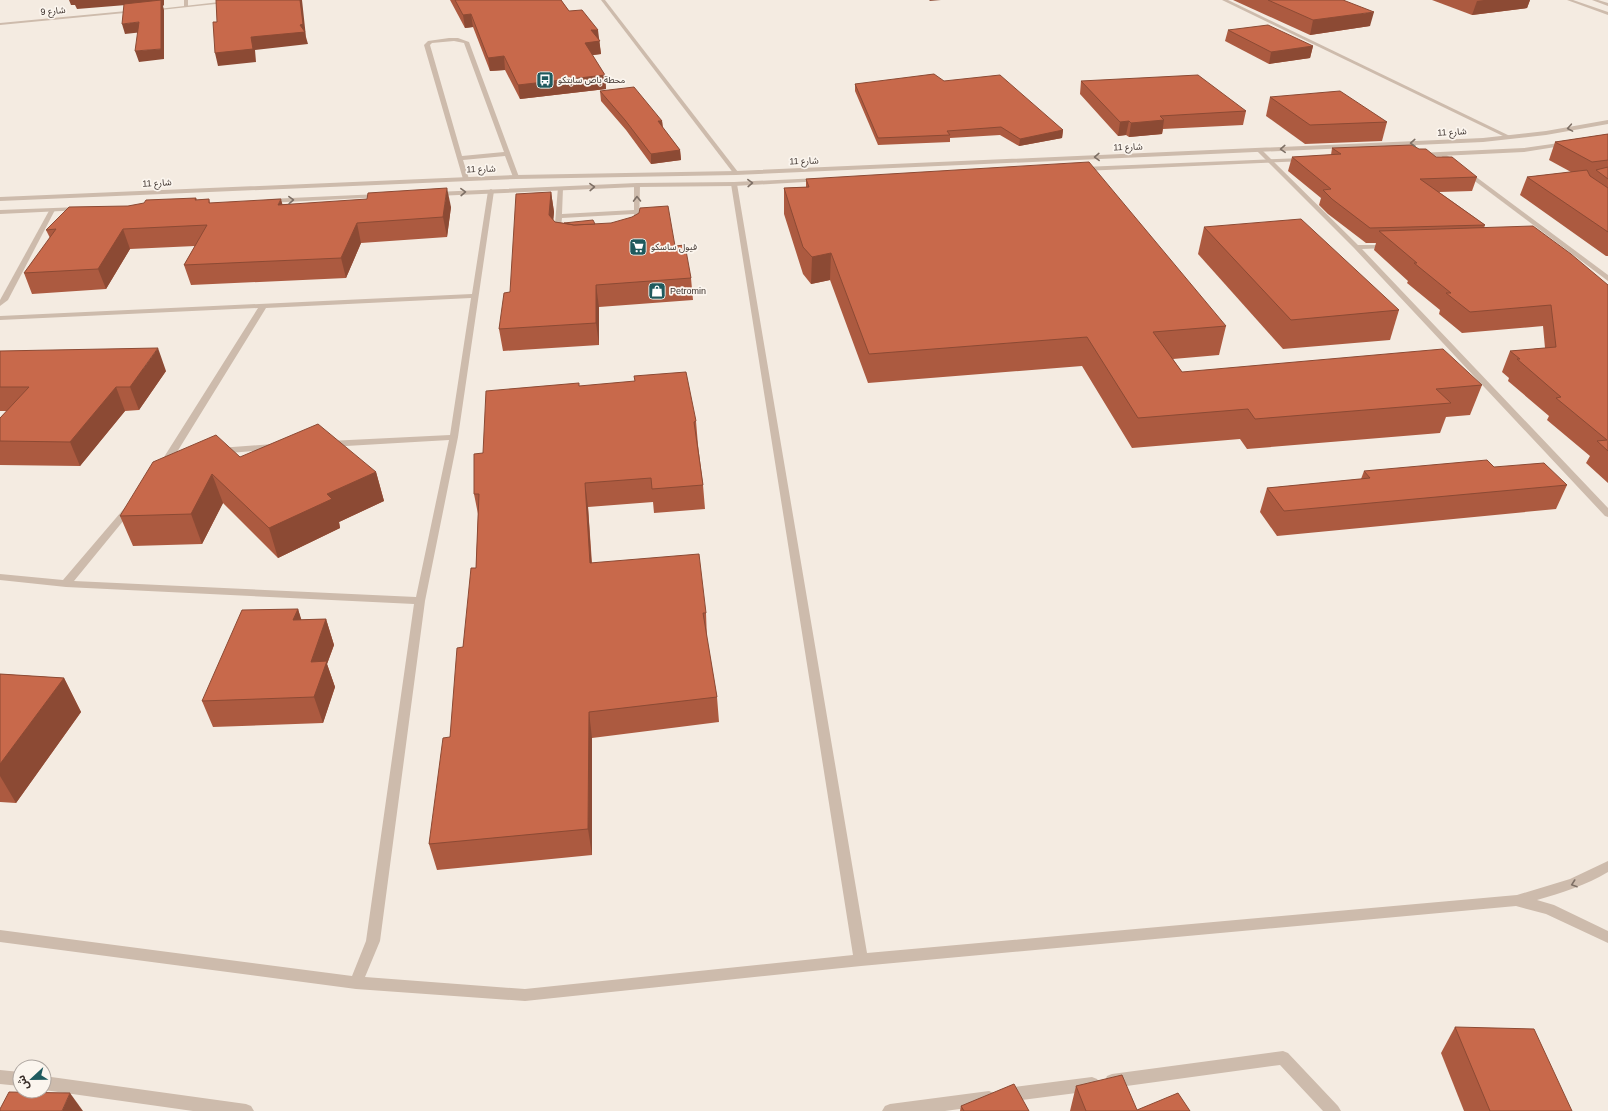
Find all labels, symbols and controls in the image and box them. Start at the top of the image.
street label: شارع 9 [40,5,66,19]
bus stop icon: محطة باص سابتكو [535,70,555,90]
place label: محطة باص سابتكو [558,75,626,86]
one-way arrow [1567,124,1573,132]
street label: شارع 11 [1437,126,1467,140]
one-way arrow [1409,139,1416,148]
street label: شارع 11 [1113,141,1143,155]
one-way arrow [1280,145,1286,153]
one-way arrow [1094,153,1100,162]
street label: شارع 11 [789,155,819,169]
street label: شارع 11 [466,163,496,177]
street label: شارع 11 [142,177,172,191]
one-way arrow [747,179,753,188]
one-way arrow [589,182,595,191]
one-way arrow [460,188,466,197]
one-way arrow [288,195,294,204]
one-way arrow [633,196,641,202]
supermarket icon: فيول ساسكو [628,237,648,257]
place label: فيول ساسكو [651,242,697,253]
shop icon: Petromin [647,281,667,301]
place label: Petromin [670,286,706,296]
one-way arrow [1570,879,1577,888]
north arrow [12,1059,52,1099]
text: ش [14,1073,32,1092]

